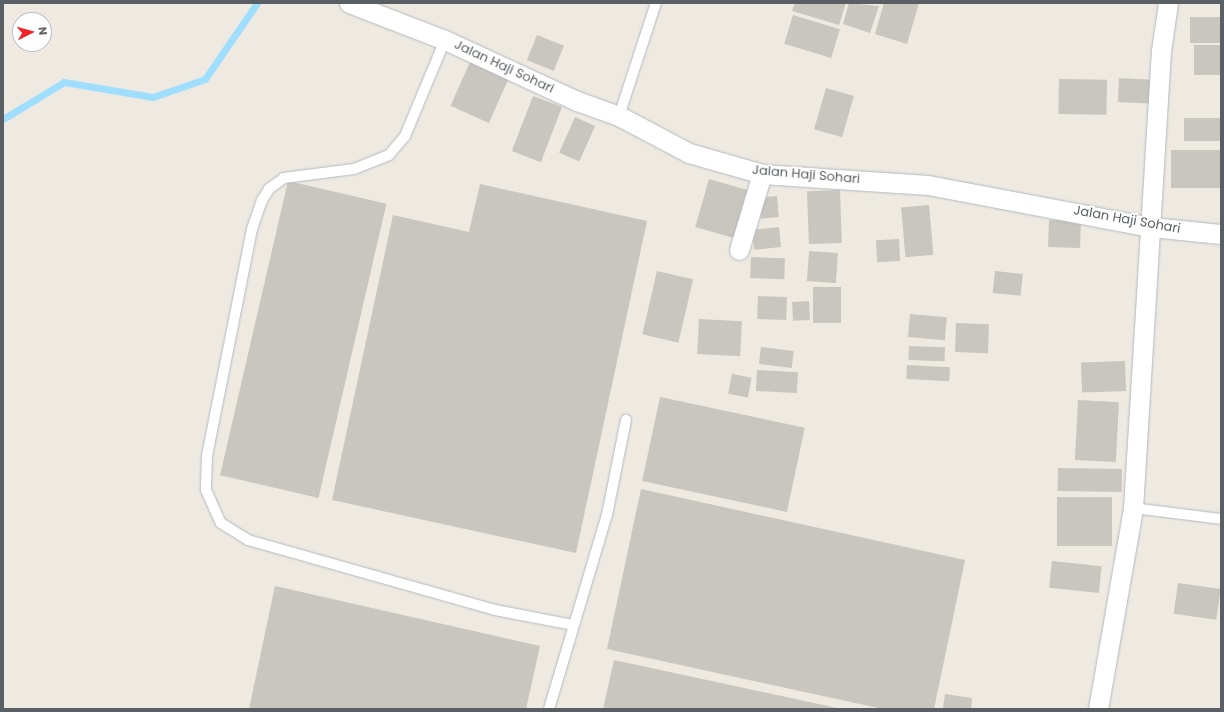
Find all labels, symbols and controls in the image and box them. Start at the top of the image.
north arrow [12,12,52,52]
text: N [35,26,51,36]
street label: Jalan Haji Sohari [452,37,556,97]
street label: Jalan Haji Sohari [751,163,861,187]
street label: Jalan Haji Sohari [1072,203,1182,237]

